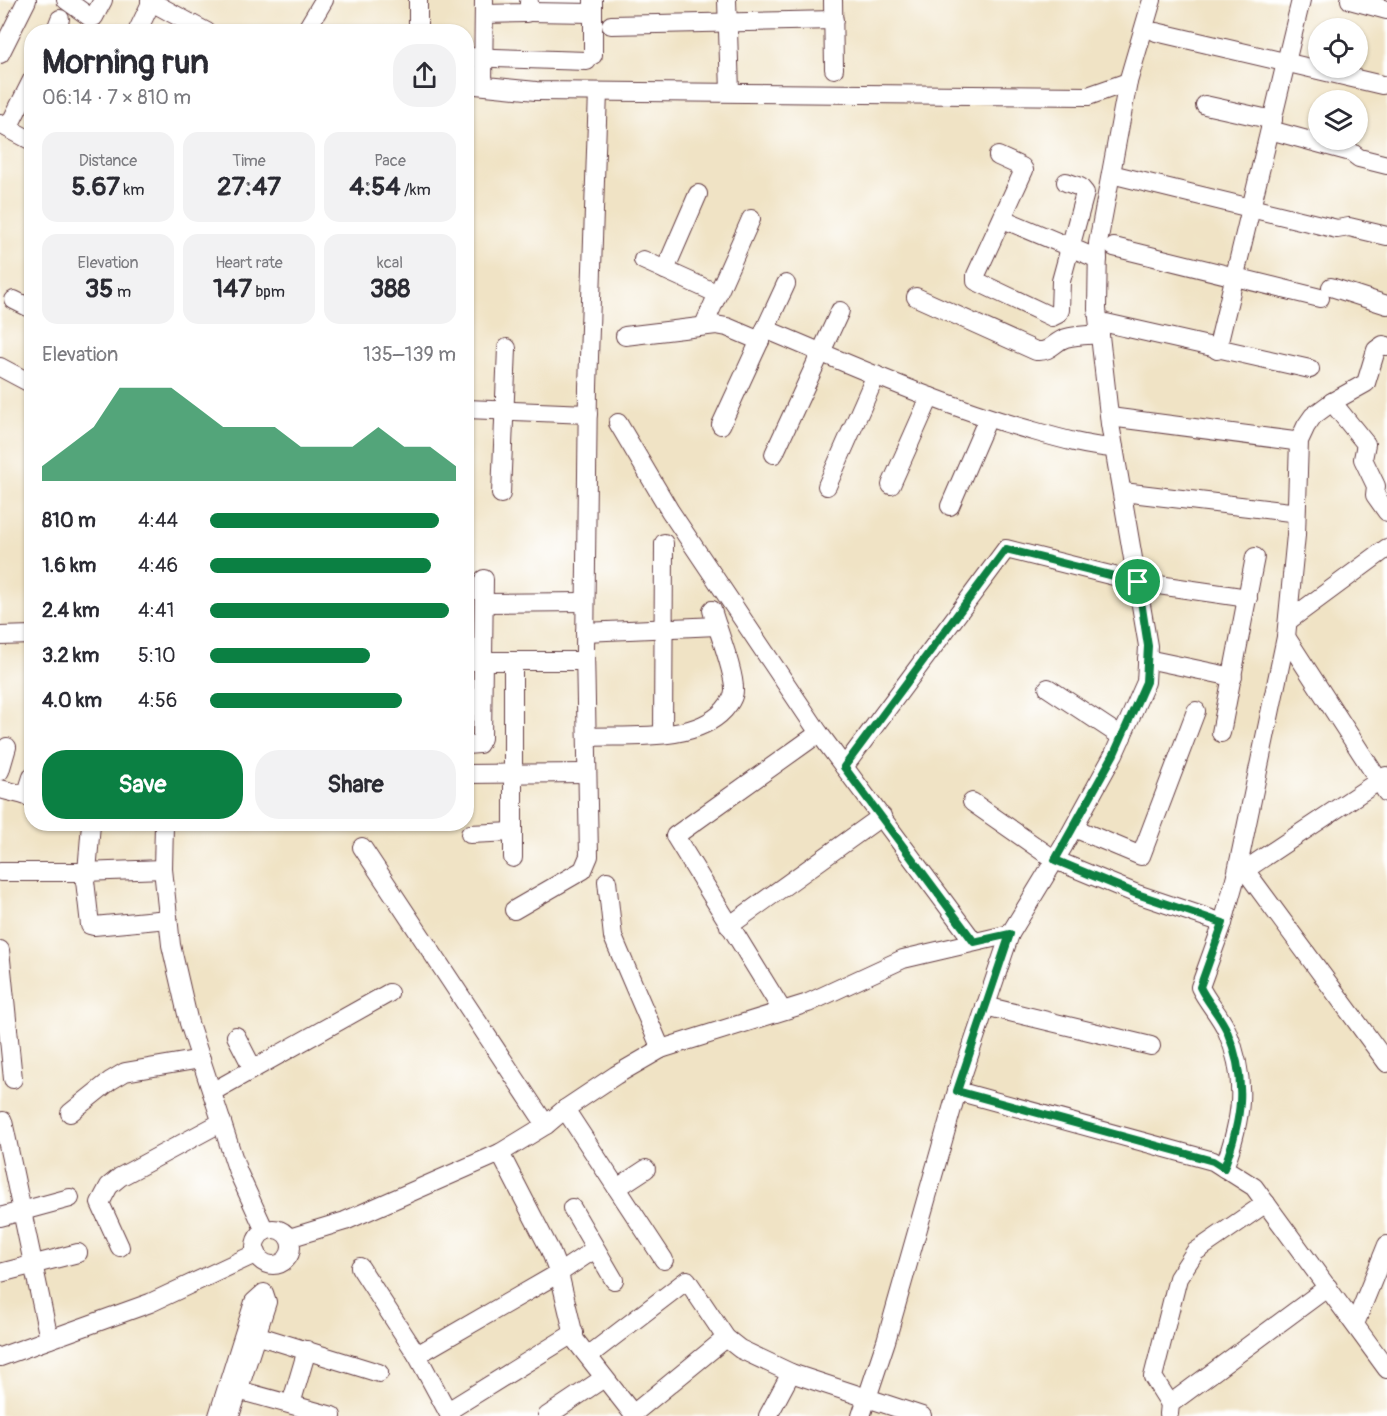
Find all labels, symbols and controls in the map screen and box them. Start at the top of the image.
map controls [1308,18,1368,150]
button: locate [1308,18,1368,78]
text: Morning run [42,42,209,83]
button: share [393,44,456,107]
text: 06:14 · 7 × 810 m [42,85,191,110]
button: layers [1308,90,1368,150]
text: Distance [79,151,137,171]
text: Time [232,151,266,171]
text: Pace [374,151,406,171]
text: 5.67 [72,171,120,203]
text: 27:47 [217,171,281,203]
text: 4:54 [349,171,401,203]
text: km [120,180,144,200]
text: /km [401,180,431,200]
text: Elevation [78,253,138,273]
text: Heart rate [215,253,283,273]
text: kcal [377,253,403,273]
text: 35 [85,273,113,305]
text: 147 [213,273,252,305]
text: 388 [370,273,410,305]
text: m [113,282,131,302]
text: bpm [252,282,285,302]
text: Elevation [42,342,118,367]
text: 135–139 m [363,342,456,367]
text: 810 m [42,508,96,533]
text: 4:44 [138,508,178,533]
text: 1.6 km [42,553,96,578]
text: 4:46 [138,553,178,578]
pin [1112,556,1163,607]
icon: arrive [1121,565,1154,598]
text: 2.4 km [42,598,100,623]
text: 4:41 [138,598,174,623]
text: 3.2 km [42,643,99,668]
text: 5:10 [138,643,176,668]
text: 4.0 km [42,688,102,713]
text: 4:56 [138,688,177,713]
button: Save [42,750,243,819]
button: Share [255,750,456,819]

